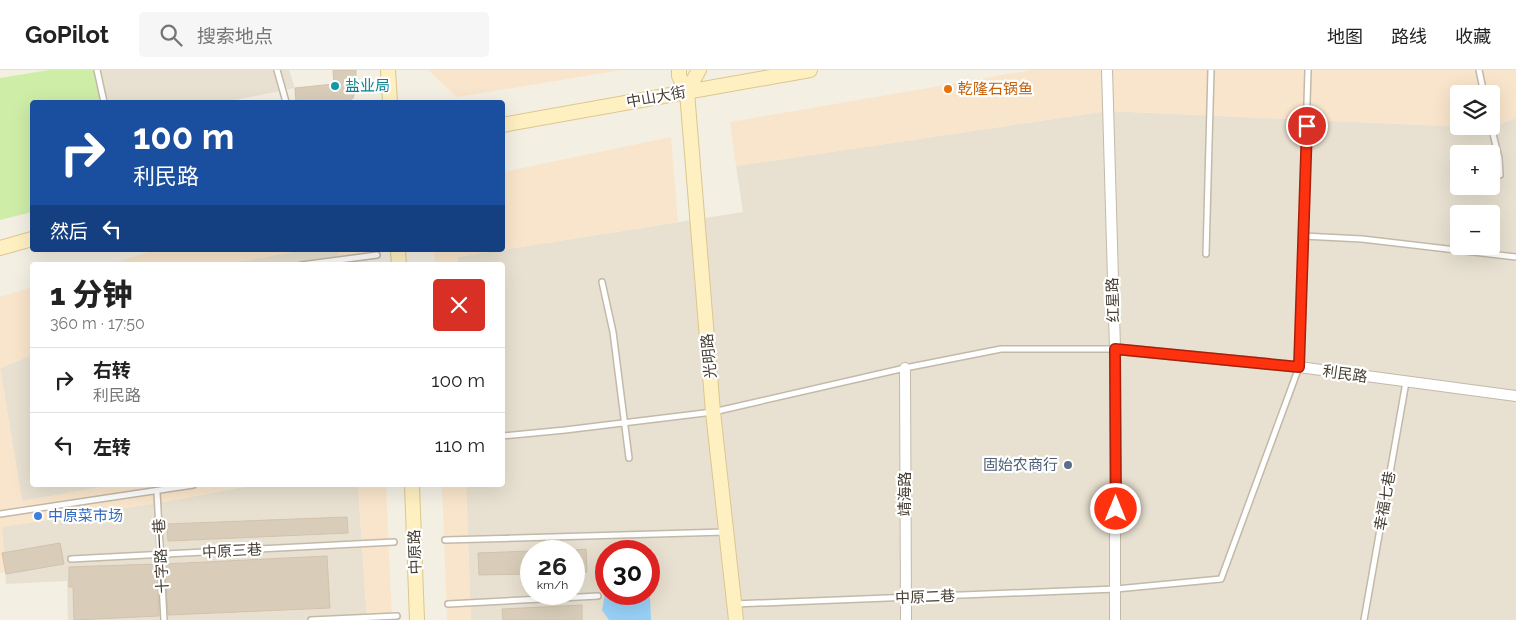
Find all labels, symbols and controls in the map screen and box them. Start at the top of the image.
search box [139,12,489,57]
text: GoPilot [25,20,109,49]
icon: search [157,21,185,49]
text: 搜索地点 [197,25,273,47]
text: 地图 [1327,26,1363,47]
text: 路线 [1391,26,1427,47]
text: 收藏 [1455,26,1491,47]
place label: 盐业局 [345,77,390,95]
marker: 盐业局 [329,80,341,92]
place label: 乾隆石锅鱼 [958,80,1033,98]
street label: 中山大街 [625,83,687,111]
marker: 乾隆石锅鱼 [942,83,954,95]
map controls [1450,85,1500,255]
button: layers [1450,85,1500,135]
pin [1286,105,1328,147]
icon: arrive [1293,112,1321,140]
text: 100 m [133,116,234,157]
icon: right [50,120,115,185]
button: + [1450,145,1500,195]
text: 利民路 [133,163,199,189]
button: − [1450,205,1500,255]
icon: left [98,215,126,243]
text: 然后 [50,220,88,242]
text: 1 分钟 [50,277,133,312]
street label: 红星路 [1103,277,1123,323]
button: close [433,279,485,331]
text: 360 m · 17:50 [50,314,145,333]
street label: 光明路 [698,333,720,379]
text: 右转 [93,359,131,381]
street label: 利民路 [1321,362,1369,386]
icon: right [50,366,78,394]
text: 100 m [431,369,485,391]
text: 利民路 [93,386,141,405]
icon: left [50,431,78,459]
text: 110 m [435,434,485,456]
text: 左转 [93,436,131,458]
place label: 固始农商行 [983,456,1058,474]
marker: 固始农商行 [1062,459,1074,471]
street label: 幸福七巷 [1371,470,1399,532]
street label: 靖海路 [896,471,914,517]
position arrow [1089,482,1141,534]
place label: 中原菜市场 [48,507,123,525]
marker: 中原菜市场 [32,510,44,522]
street label: 十字路一巷 [150,518,172,594]
street label: 中原路 [405,529,425,575]
street label: 中原三巷 [202,540,262,562]
speed limit sign: 30 [595,540,660,605]
text: 26 [538,551,567,581]
text: km/h [537,578,568,592]
street label: 中原二巷 [895,587,955,607]

